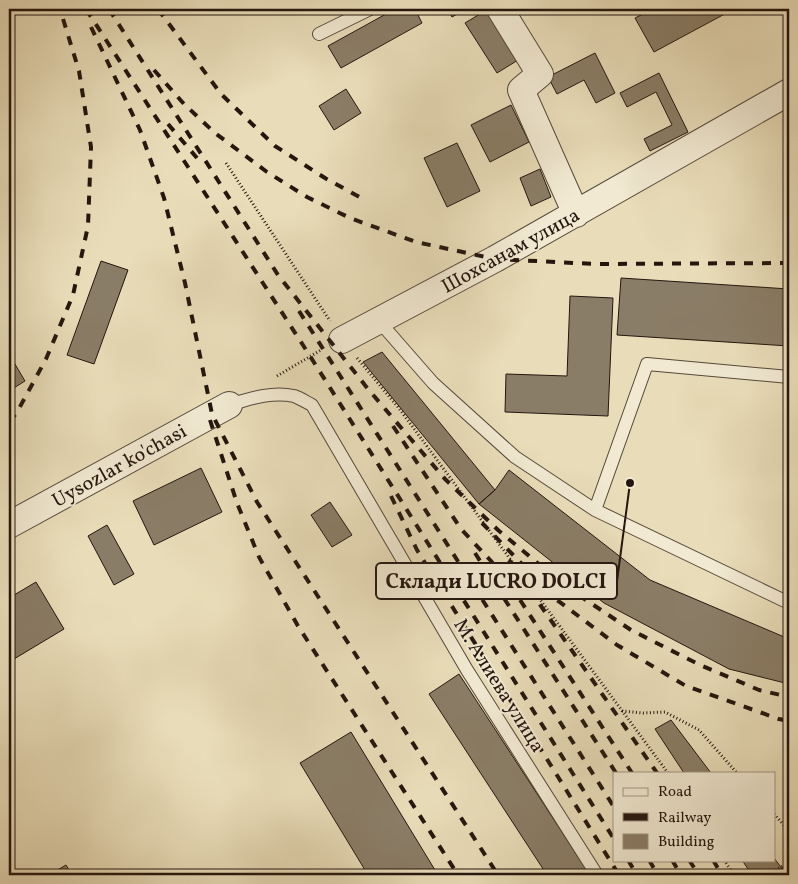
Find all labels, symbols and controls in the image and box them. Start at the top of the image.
street label: Шохсанам улица [437,202,585,301]
street label: Uysozlar ko'chasi [48,418,192,515]
callout: Склади LUCRO DOLCI [376,563,617,599]
text: Склади LUCRO DOLCI [386,568,606,597]
street label: М. Алиева улица [446,614,551,758]
legend [613,772,776,862]
text: Road [658,782,692,803]
text: Railway [658,808,711,829]
text: Building [658,832,715,853]

